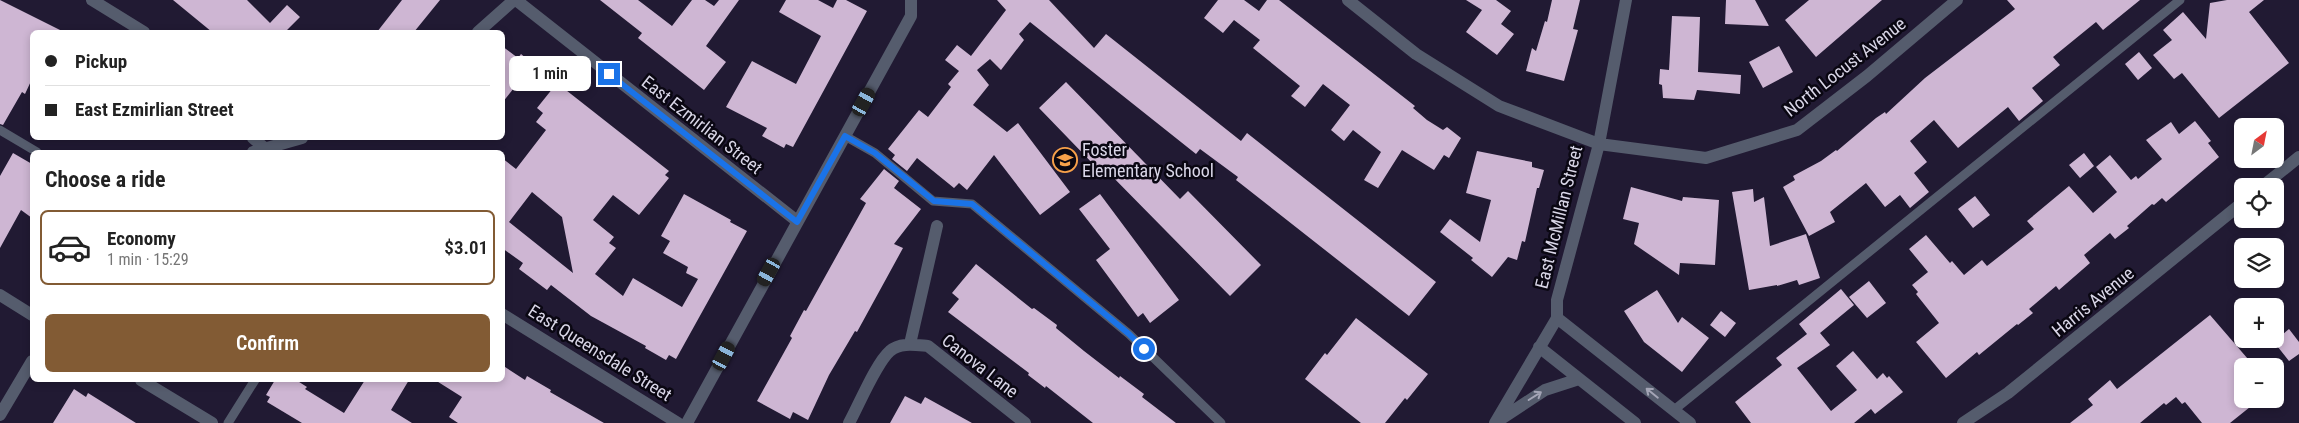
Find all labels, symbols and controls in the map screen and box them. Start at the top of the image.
street label: North Locust Avenue [1780,13,1910,121]
text: Pickup [75,50,127,73]
callout: 1 min [509,56,592,92]
route end [598,63,620,85]
text: 1 min [532,64,568,83]
street label: East Ezmirlian Street [638,71,767,178]
car [850,85,877,119]
text: East Ezmirlian Street [75,98,234,121]
north arrow [2234,118,2284,168]
map controls [2234,118,2284,408]
place label: Foster Elementary School [1082,139,1214,181]
street label: East McMillan Street [1531,143,1586,291]
school or university icon: Foster Elementary School [1052,147,1078,173]
text: Choose a ride [45,167,166,192]
button: locate [2234,178,2284,228]
icon: car [47,225,92,270]
text: Economy [107,227,176,250]
text: $3.01 [444,236,488,259]
button: layers [2234,238,2284,288]
text: 1 min · 15:29 [107,250,189,269]
car [755,255,782,289]
street label: Harris Avenue [2048,262,2138,341]
button: + [2234,298,2284,348]
street label: East Queensdale Street [525,300,676,405]
button: Confirm [45,314,490,372]
street label: Canova Lane [938,329,1023,402]
route start [1133,338,1155,360]
car [710,339,737,373]
button: − [2234,358,2284,408]
one-way arrow [1645,387,1658,398]
one-way arrow [1528,390,1542,401]

